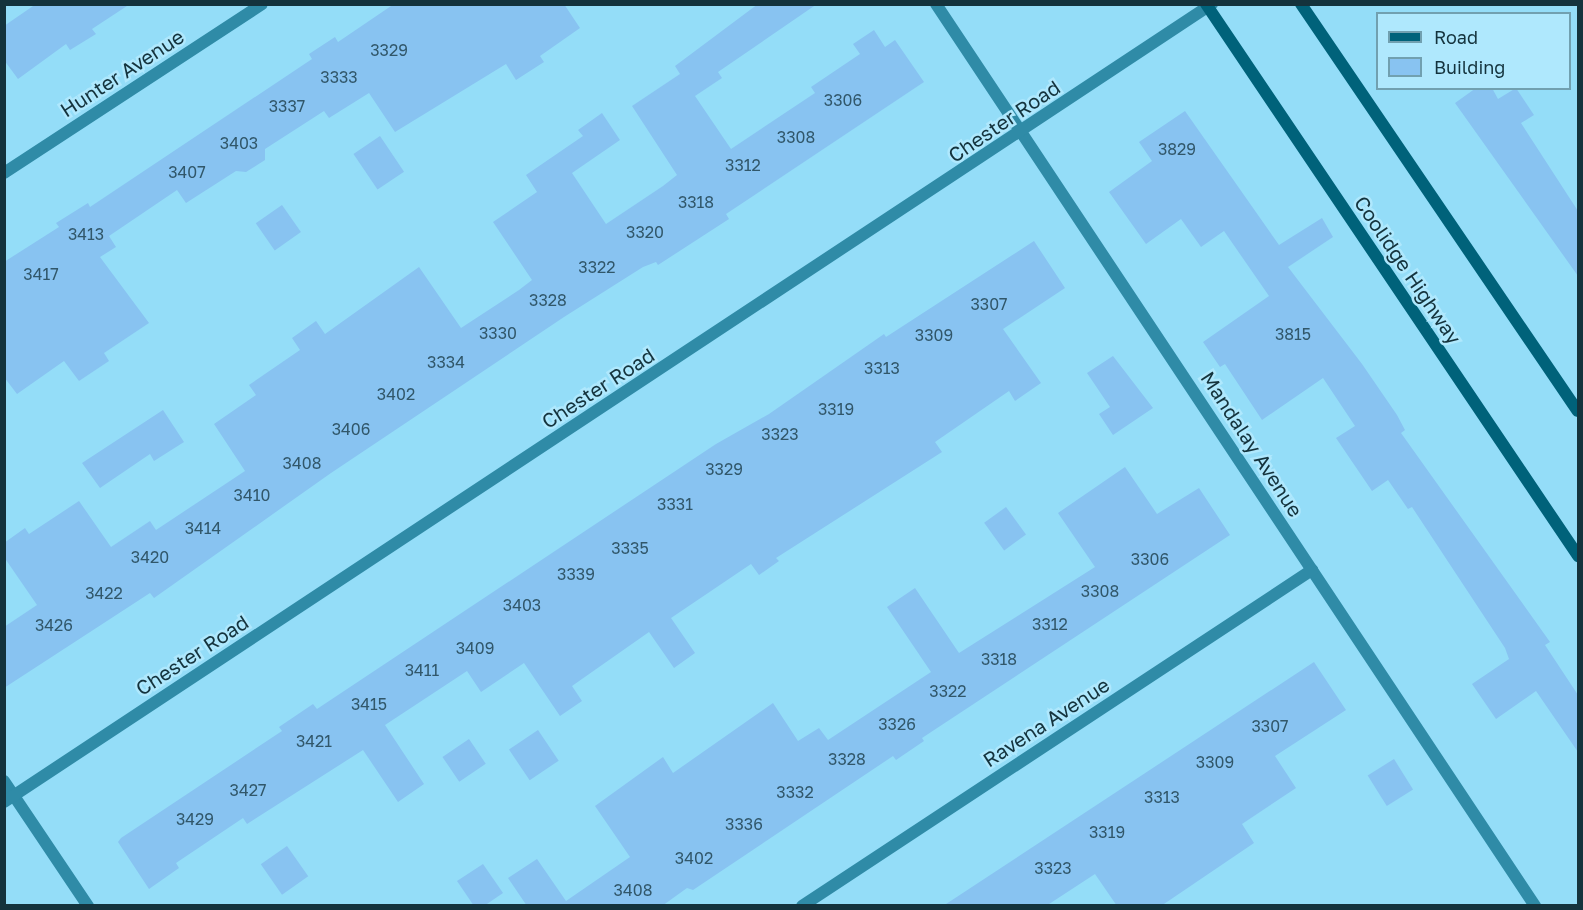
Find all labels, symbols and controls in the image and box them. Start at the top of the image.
legend [1376,12,1571,90]
street label: Hunter Avenue [56,24,188,122]
text: Road [1434,26,1478,48]
house number: 3329 [370,40,408,60]
text: Building [1434,56,1505,78]
house number: 3333 [320,67,358,87]
street label: Chester Road [944,75,1064,167]
house number: 3306 [824,90,862,110]
house number: 3337 [269,96,305,116]
house number: 3308 [777,127,815,147]
house number: 3403 [220,133,258,153]
house number: 3829 [1158,139,1196,159]
house number: 3312 [725,155,761,175]
house number: 3407 [168,162,206,182]
street label: Coolidge Highway [1350,191,1466,349]
house number: 3318 [678,192,714,212]
house number: 3320 [626,222,664,242]
house number: 3413 [68,224,104,244]
house number: 3322 [578,257,616,277]
house number: 3417 [23,264,59,284]
house number: 3328 [529,290,567,310]
house number: 3307 [970,294,1008,314]
house number: 3330 [479,323,517,343]
house number: 3815 [1275,324,1311,344]
house number: 3309 [915,325,953,345]
street label: Chester Road [537,343,659,433]
house number: 3334 [427,352,465,372]
house number: 3313 [864,358,900,378]
street label: Mandalay Avenue [1196,367,1308,521]
house number: 3402 [377,384,415,404]
house number: 3319 [818,399,854,419]
house number: 3406 [332,419,370,439]
house number: 3323 [761,424,799,444]
house number: 3408 [283,453,321,473]
house number: 3329 [705,459,743,479]
house number: 3410 [234,485,270,505]
house number: 3331 [657,494,693,514]
house number: 3414 [185,518,221,538]
house number: 3335 [611,538,649,558]
house number: 3420 [131,547,169,567]
house number: 3306 [1131,549,1169,569]
house number: 3339 [557,564,595,584]
house number: 3308 [1081,581,1119,601]
house number: 3422 [85,583,123,603]
house number: 3403 [503,595,541,615]
street label: Chester Road [131,610,253,700]
house number: 3312 [1032,614,1068,634]
house number: 3426 [35,615,73,635]
house number: 3409 [456,638,494,658]
house number: 3318 [981,649,1017,669]
house number: 3411 [405,660,439,680]
street label: Ravena Avenue [978,672,1114,772]
house number: 3322 [929,681,967,701]
house number: 3415 [351,694,387,714]
house number: 3326 [878,714,916,734]
house number: 3307 [1251,716,1289,736]
house number: 3421 [296,731,332,751]
house number: 3328 [828,749,866,769]
house number: 3309 [1196,752,1234,772]
house number: 3427 [230,780,266,800]
house number: 3332 [776,782,814,802]
house number: 3313 [1144,787,1180,807]
house number: 3429 [176,809,214,829]
house number: 3336 [725,814,763,834]
house number: 3319 [1089,822,1125,842]
house number: 3402 [675,848,713,868]
house number: 3323 [1034,858,1072,878]
house number: 3408 [614,880,652,900]

